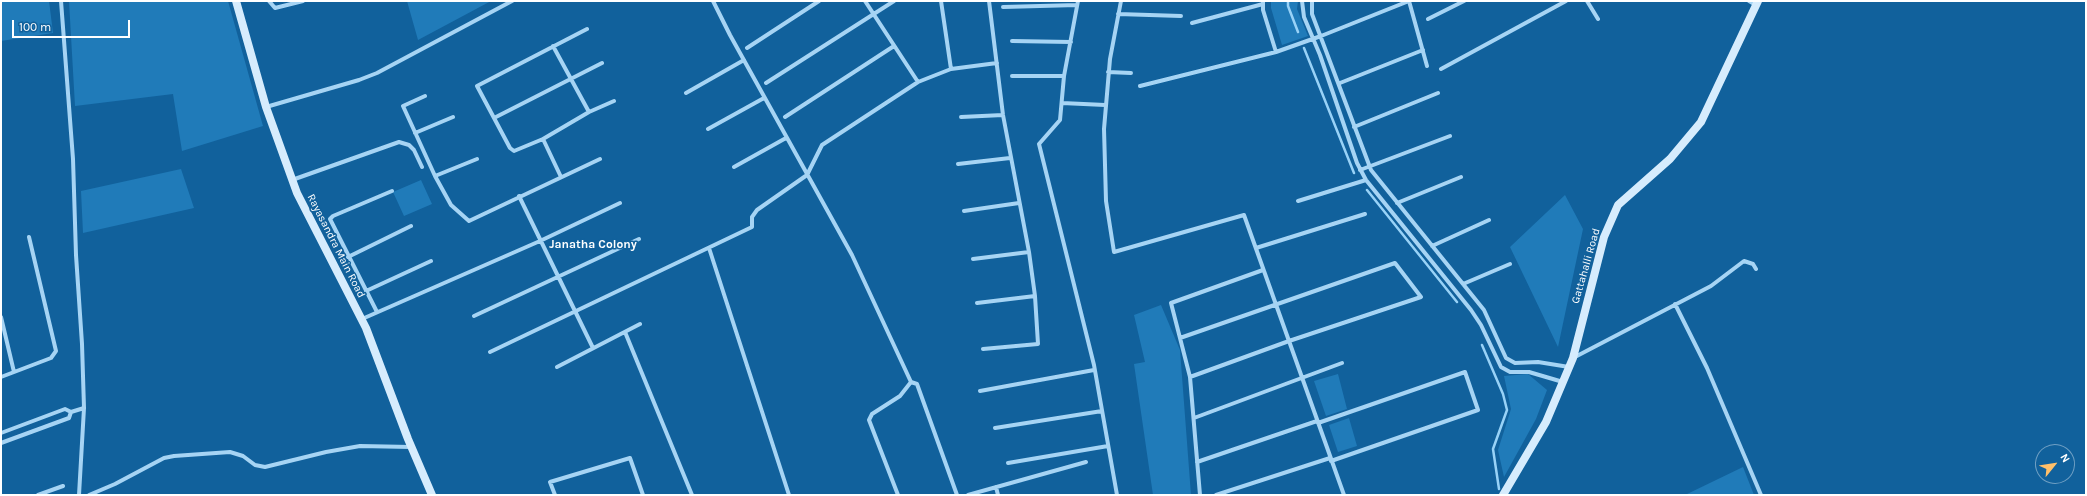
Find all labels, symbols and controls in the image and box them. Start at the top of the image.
scale bar [14,12,132,38]
text: 100 m [19,20,51,34]
street label: Rayasandra Main Road [304,192,368,300]
street label: Gattahalli Road [1569,227,1603,305]
district label: Janatha Colony [549,238,637,252]
north arrow [2035,444,2075,484]
text: N [2057,452,2073,465]

